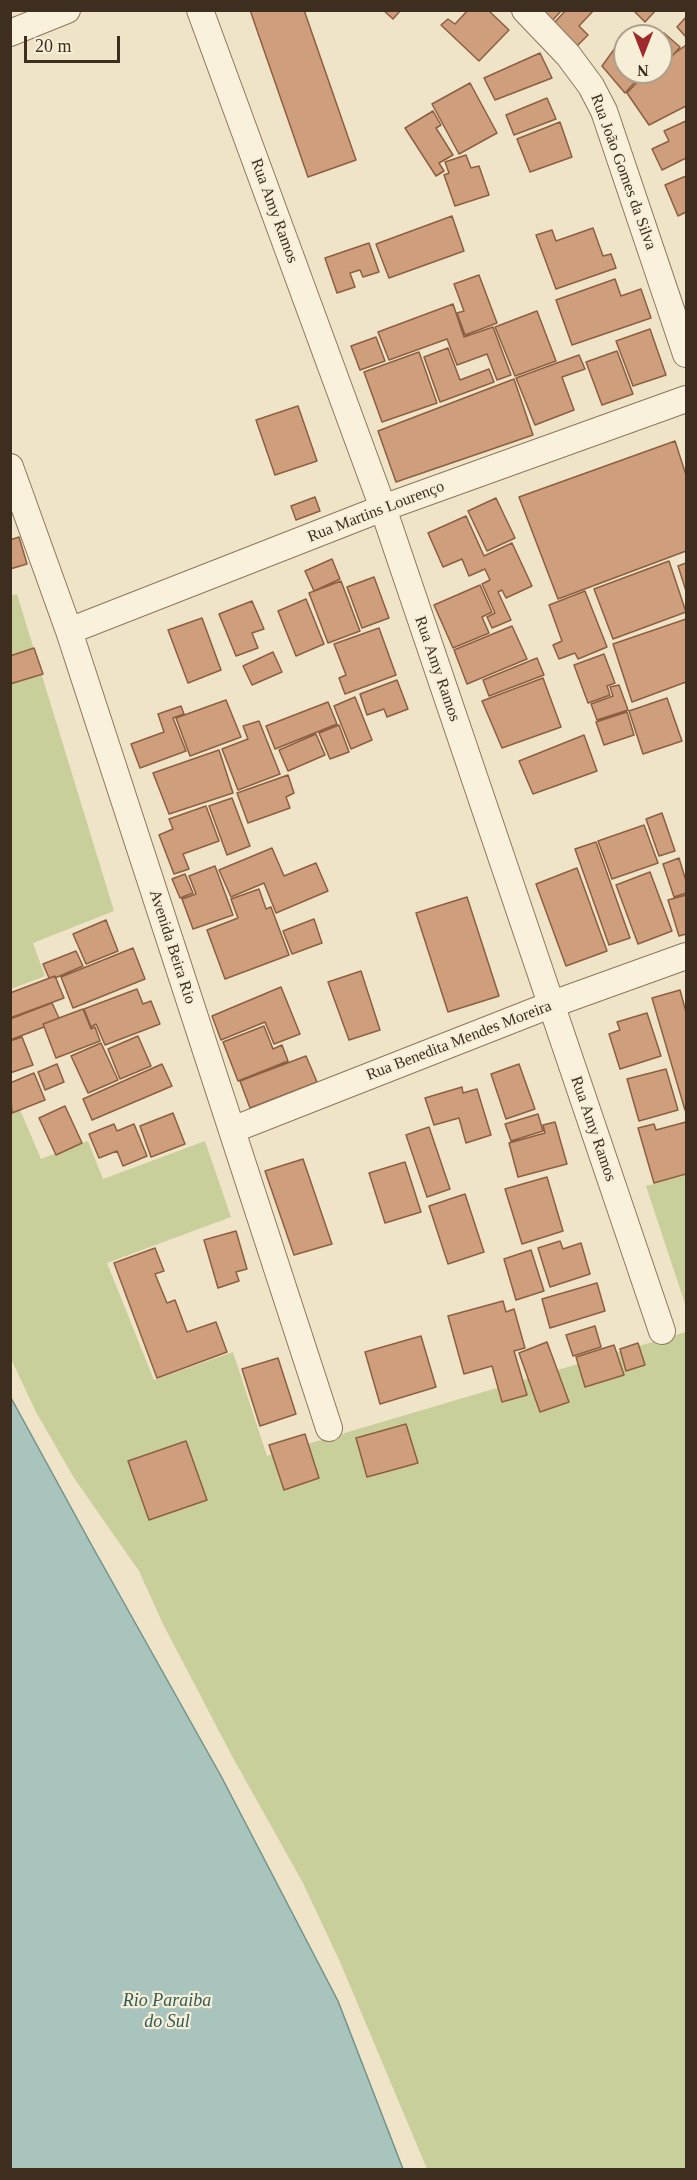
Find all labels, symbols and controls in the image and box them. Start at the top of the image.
scale bar [27,24,123,62]
north arrow [613,24,673,84]
text: 20 m [35,36,72,56]
text: N [637,62,649,79]
street label: Rua João Gomes da Silva [586,91,660,253]
street label: Rua Amy Ramos [246,156,302,266]
street label: Rua Martins Lourenço [305,477,447,547]
street label: Rua Amy Ramos [410,614,464,724]
street label: Avenida Beira Rio [145,888,199,1006]
street label: Rua Benedita Mendes Moreira [364,997,554,1085]
street label: Rua Amy Ramos [566,1074,620,1184]
water label: Rio Paraiba do Sul [123,1990,211,2032]

